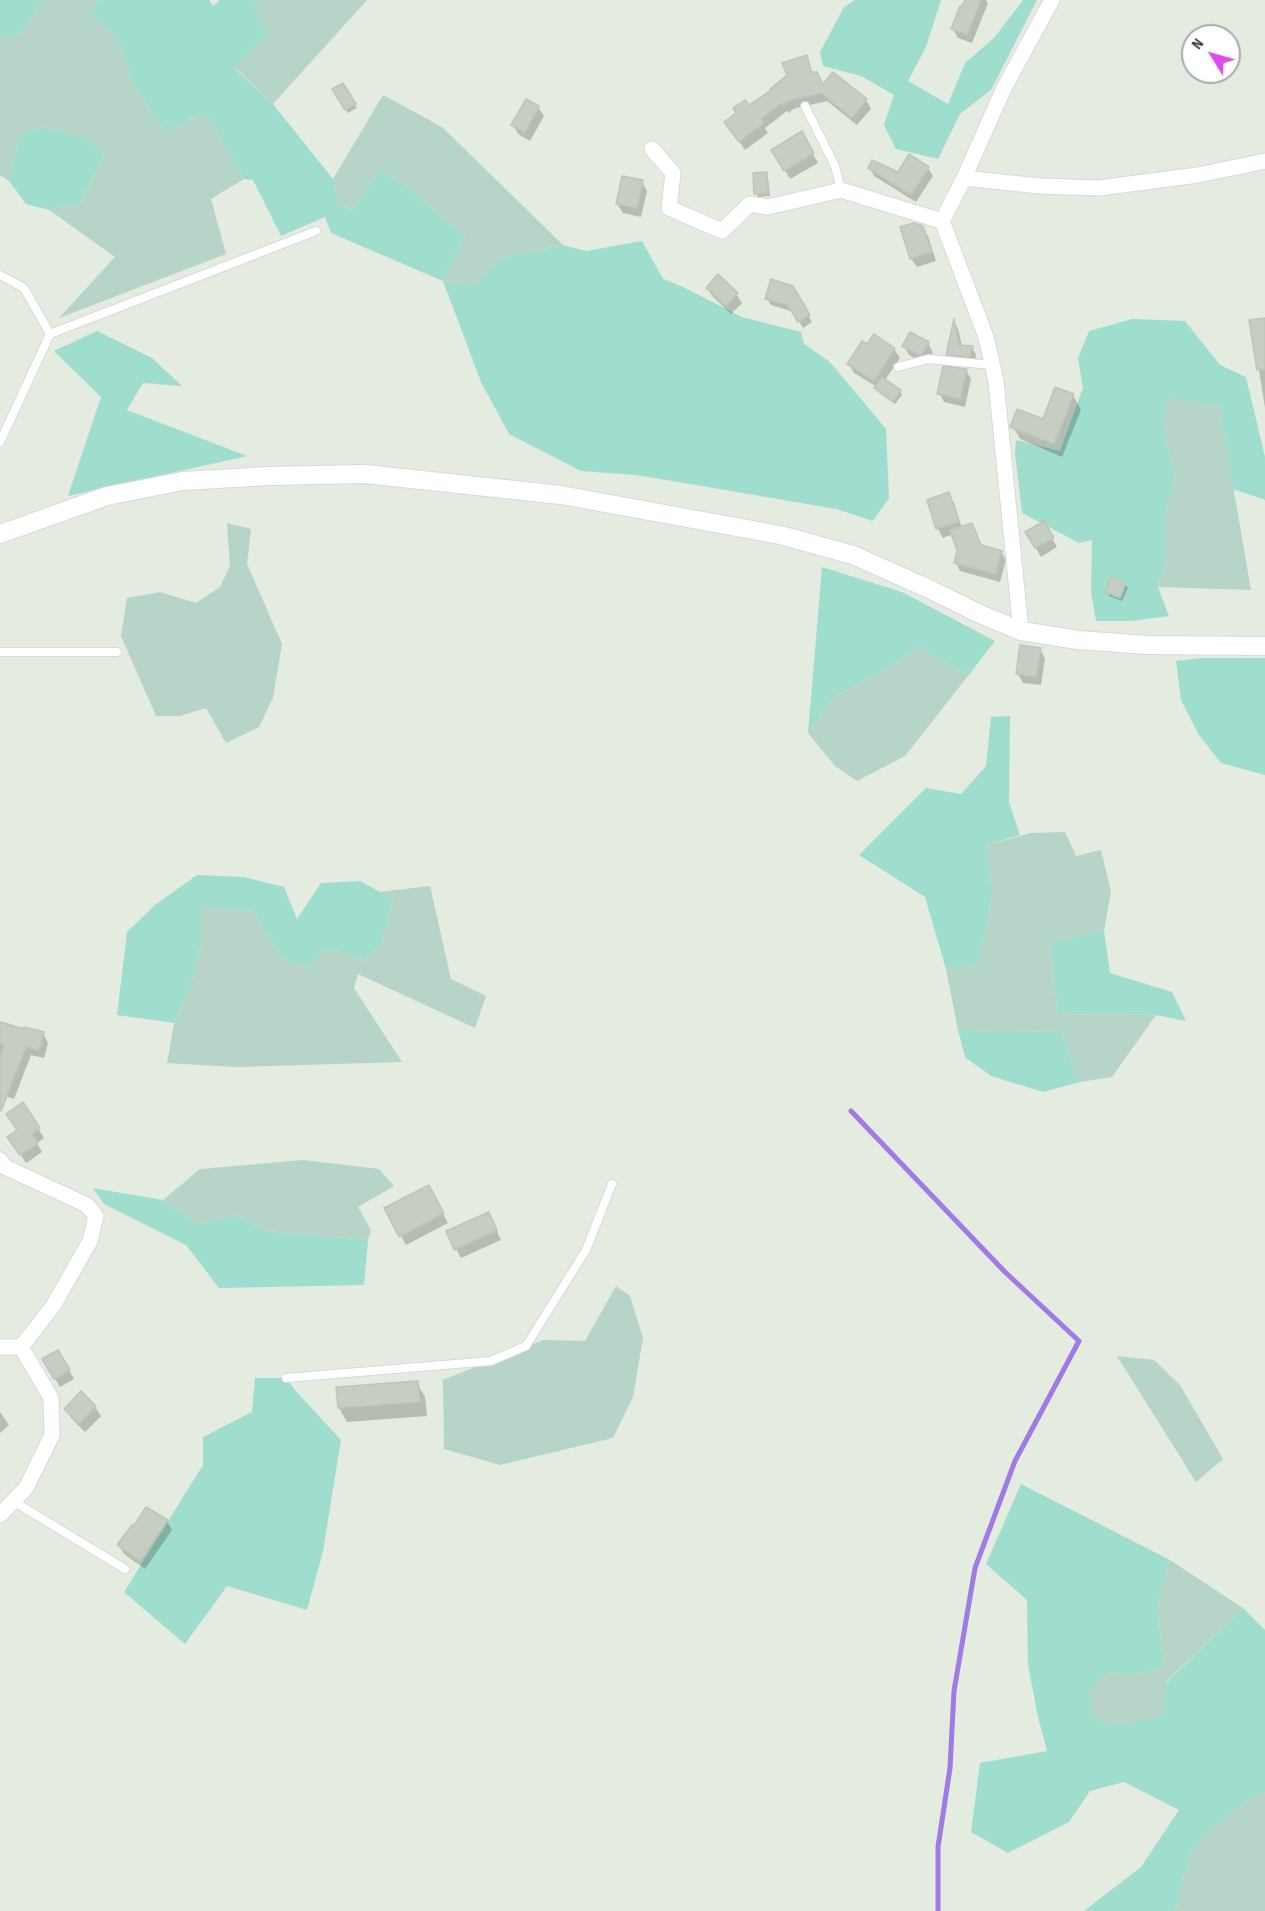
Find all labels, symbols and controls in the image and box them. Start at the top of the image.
north arrow [1181,24,1241,84]
text: N [1188,35,1208,53]

